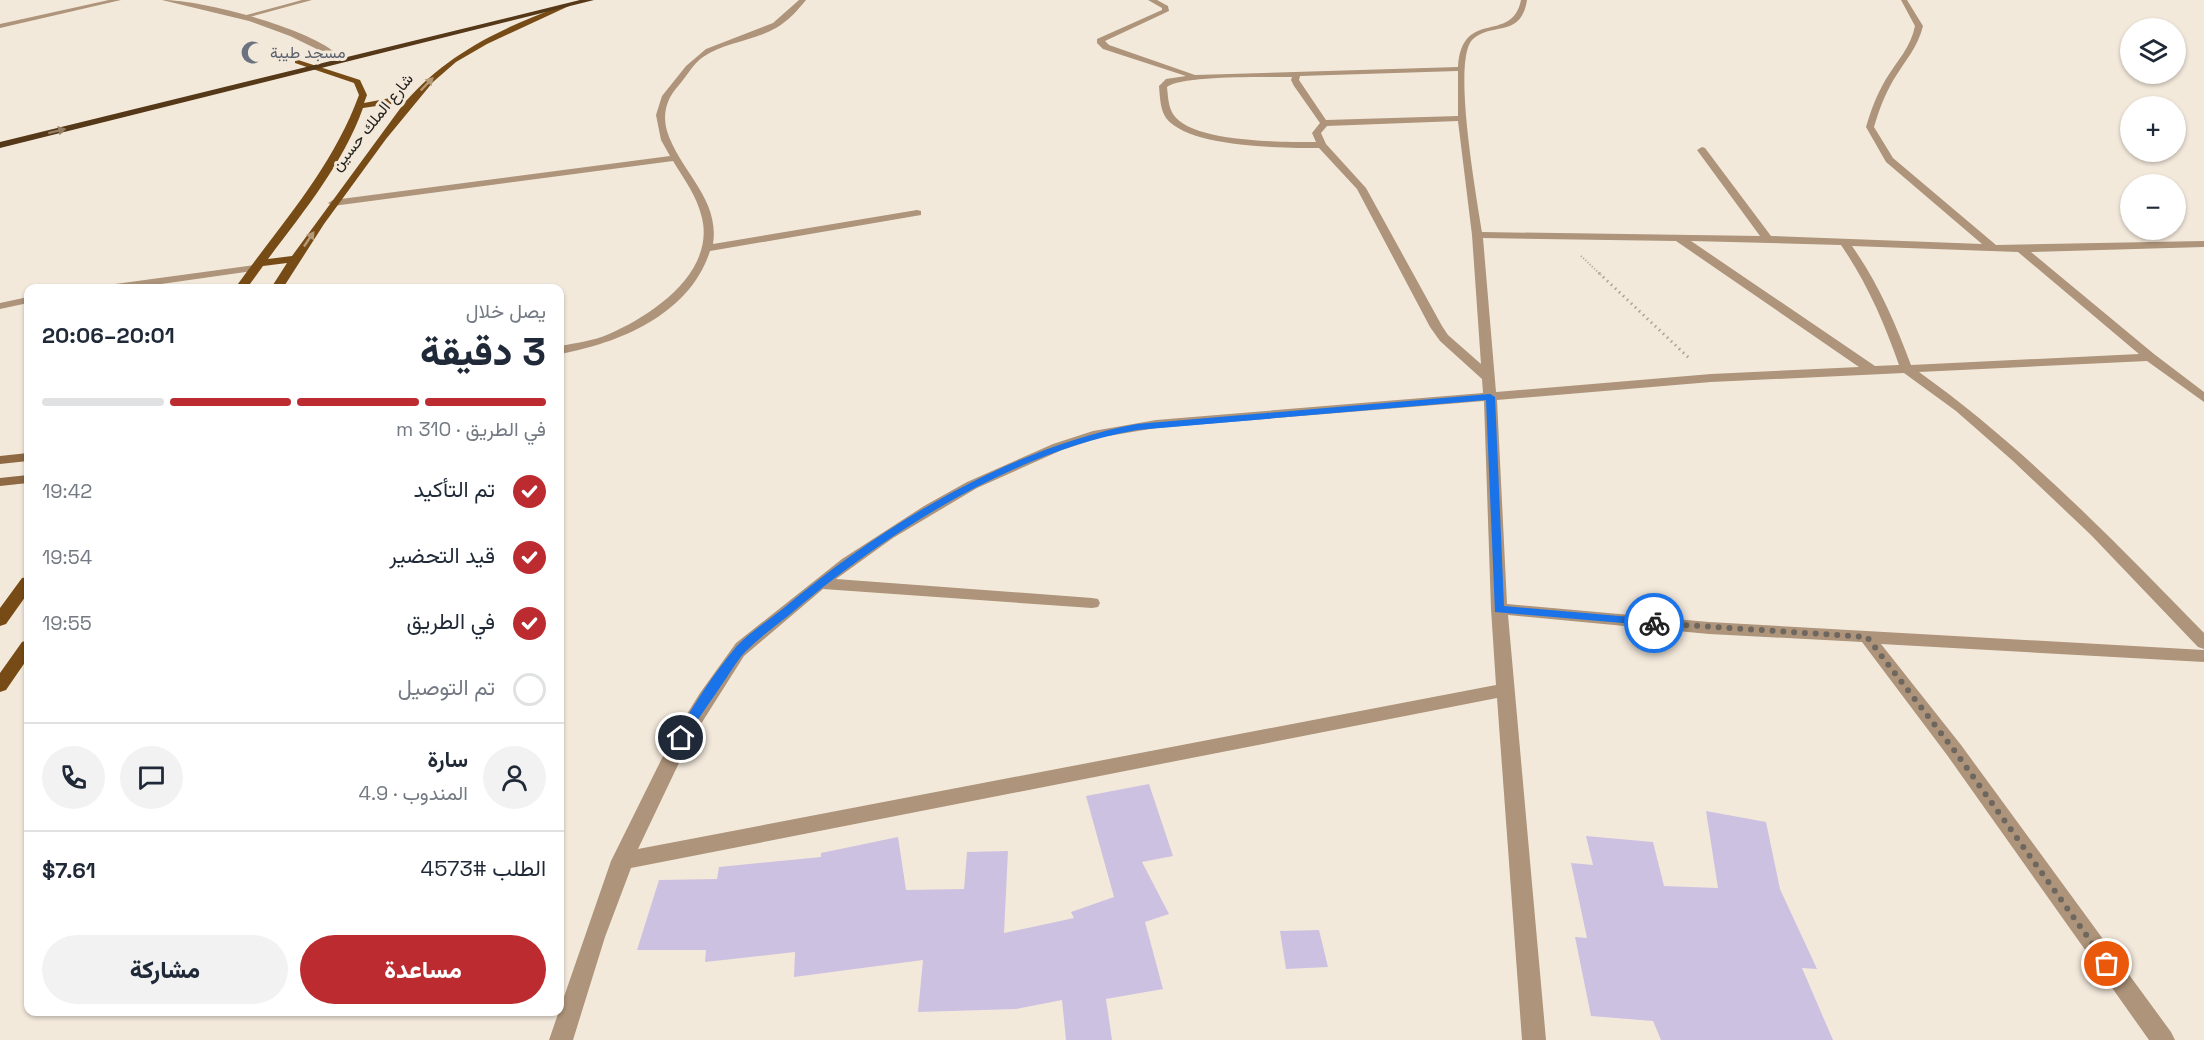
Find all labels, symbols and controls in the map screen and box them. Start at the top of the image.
map controls [2120,18,2186,240]
button: layers [2120,18,2186,84]
mosque icon: مسجد طيبة [239,39,265,65]
place label: مسجد طيبة [270,42,346,63]
street label: شارع الملك حسين [326,69,419,176]
one-way arrow [420,77,434,92]
button: + [2120,96,2186,162]
one-way arrow [48,125,66,135]
button: − [2120,174,2186,240]
one-way arrow [303,231,314,247]
text: يصل خلال [466,298,546,324]
text: 20:01–20:06 [42,321,175,349]
text: 3 دقيقة [420,327,546,376]
text: في الطريق · 310 m [396,416,546,442]
text: تم التأكيد [414,475,495,503]
icon: check [513,475,546,508]
text: 19:42 [42,478,92,504]
text: قيد التحضير [389,541,495,569]
icon: check [513,541,546,574]
text: 19:54 [42,544,92,570]
courier [1624,593,1684,653]
text: في الطريق [406,607,495,635]
icon: check [513,607,546,640]
icon: bike [1638,607,1671,640]
text: 19:55 [42,610,92,636]
text: تم التوصيل [398,673,495,701]
pin [655,712,706,763]
icon: home [664,721,697,754]
text: سارة [427,745,468,773]
button: phone [42,746,105,809]
button: chat [120,746,183,809]
button: person [483,746,546,809]
text: المندوب · 4.9 [359,780,468,806]
text: الطلب #4573 [420,854,546,882]
text: $7.61 [42,856,96,884]
button: مشاركة [42,935,288,1004]
button: مساعدة [300,935,546,1004]
pin [2081,938,2132,989]
icon: bag [2090,947,2123,980]

